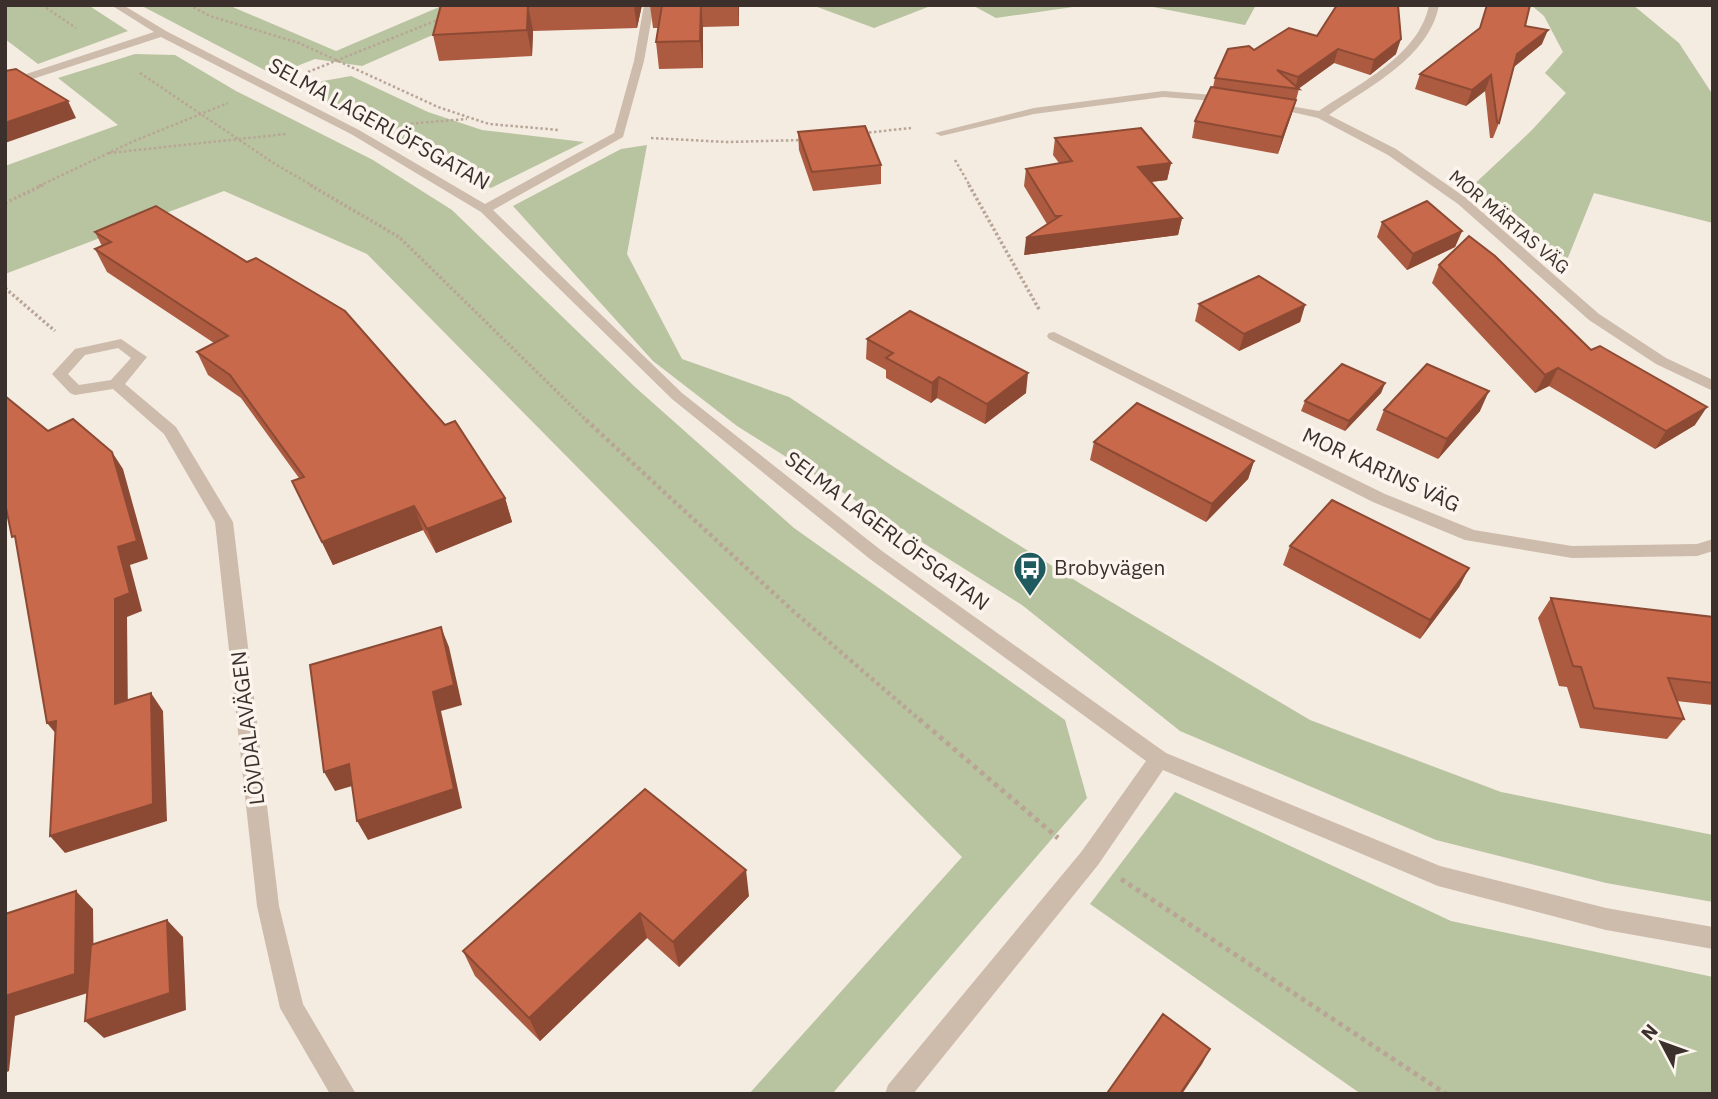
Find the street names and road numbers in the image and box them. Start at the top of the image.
street label: SELMA LAGERLÖFSGATAN [264,50,495,196]
street label: MOR MÄRTAS VÄG [1445,165,1574,279]
street label: MOR KARINS VÄG [1298,420,1465,518]
street label: SELMA LAGERLÖFSGATAN [780,444,996,616]
street label: LÖVDALAVÄGEN [224,650,270,807]

